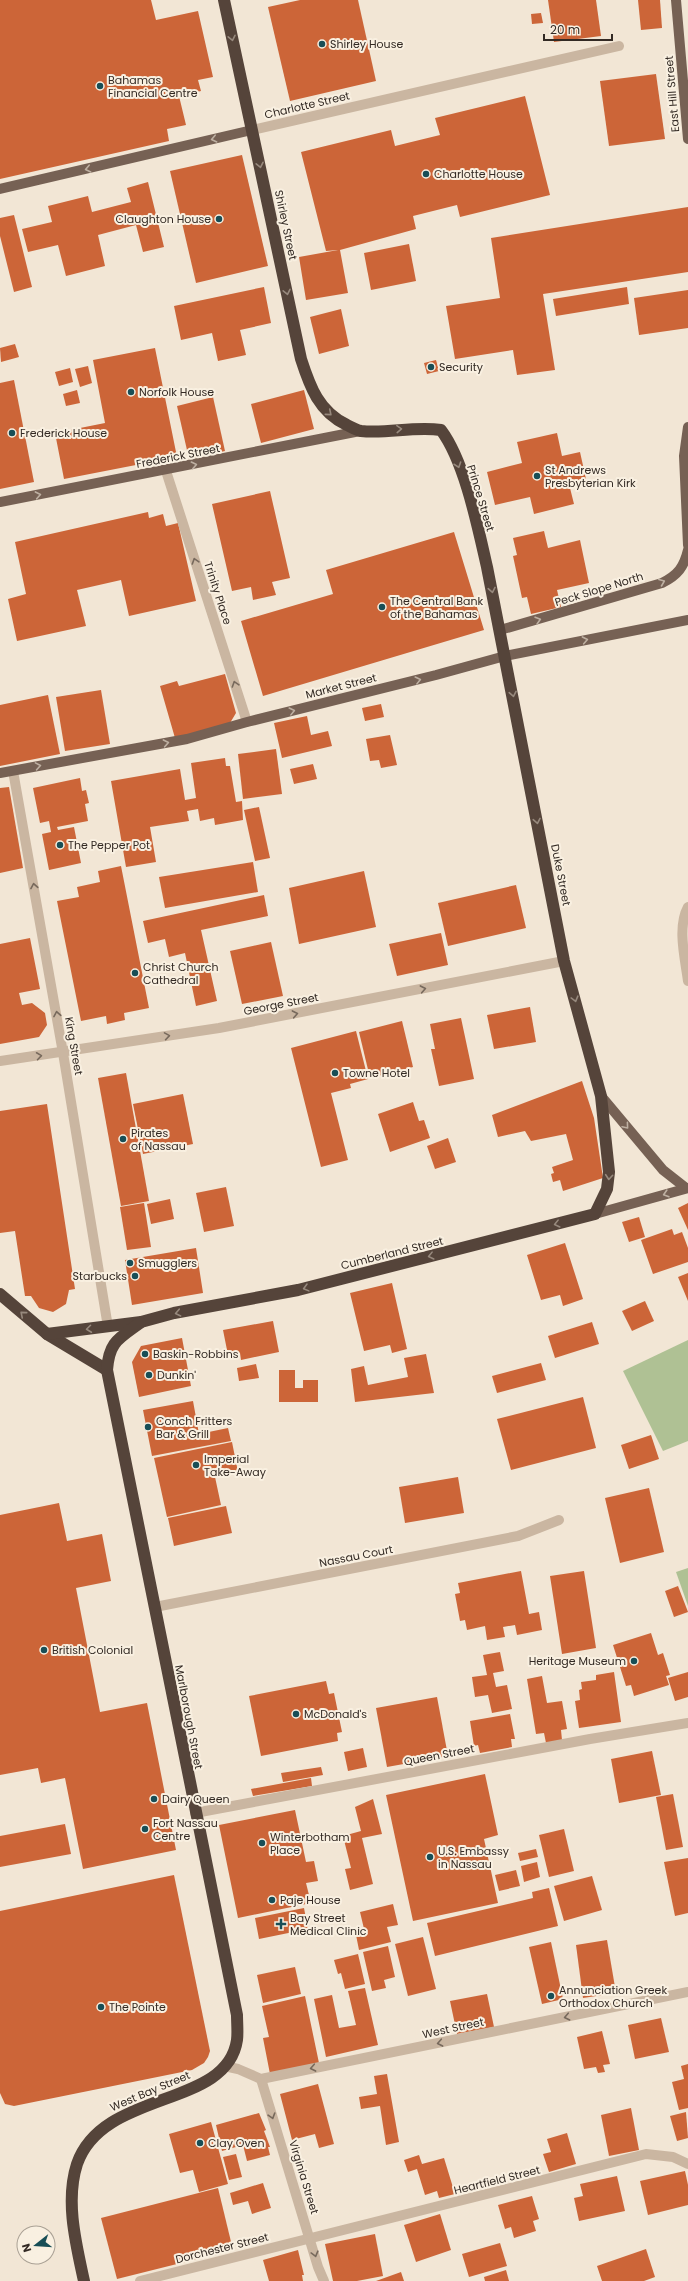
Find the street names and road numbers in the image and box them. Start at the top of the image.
street label: East Hill Street [661,55,683,133]
street label: Charlotte Street [263,87,351,123]
street label: Shirley Street [271,189,301,261]
street label: Frederick Street [135,440,221,472]
street label: Prince Street [463,463,499,533]
street label: Trinity Place [200,559,236,627]
street label: Peck Slope North [553,568,645,610]
street label: Market Street [304,669,378,703]
street label: Duke Street [547,843,575,907]
street label: George Street [242,989,320,1019]
street label: King Street [61,1016,87,1076]
street label: Cumberland Street [339,1233,445,1273]
street label: Nassau Court [318,1541,394,1571]
street label: Marlborough Street [171,1663,207,1771]
street label: Queen Street [402,1740,476,1770]
street label: West Street [421,2014,485,2042]
street label: West Bay Street [107,2067,193,2115]
street label: Virginia Street [285,2138,323,2216]
street label: Heartfield Street [452,2162,542,2198]
street label: Dorchester Street [174,2229,270,2267]

